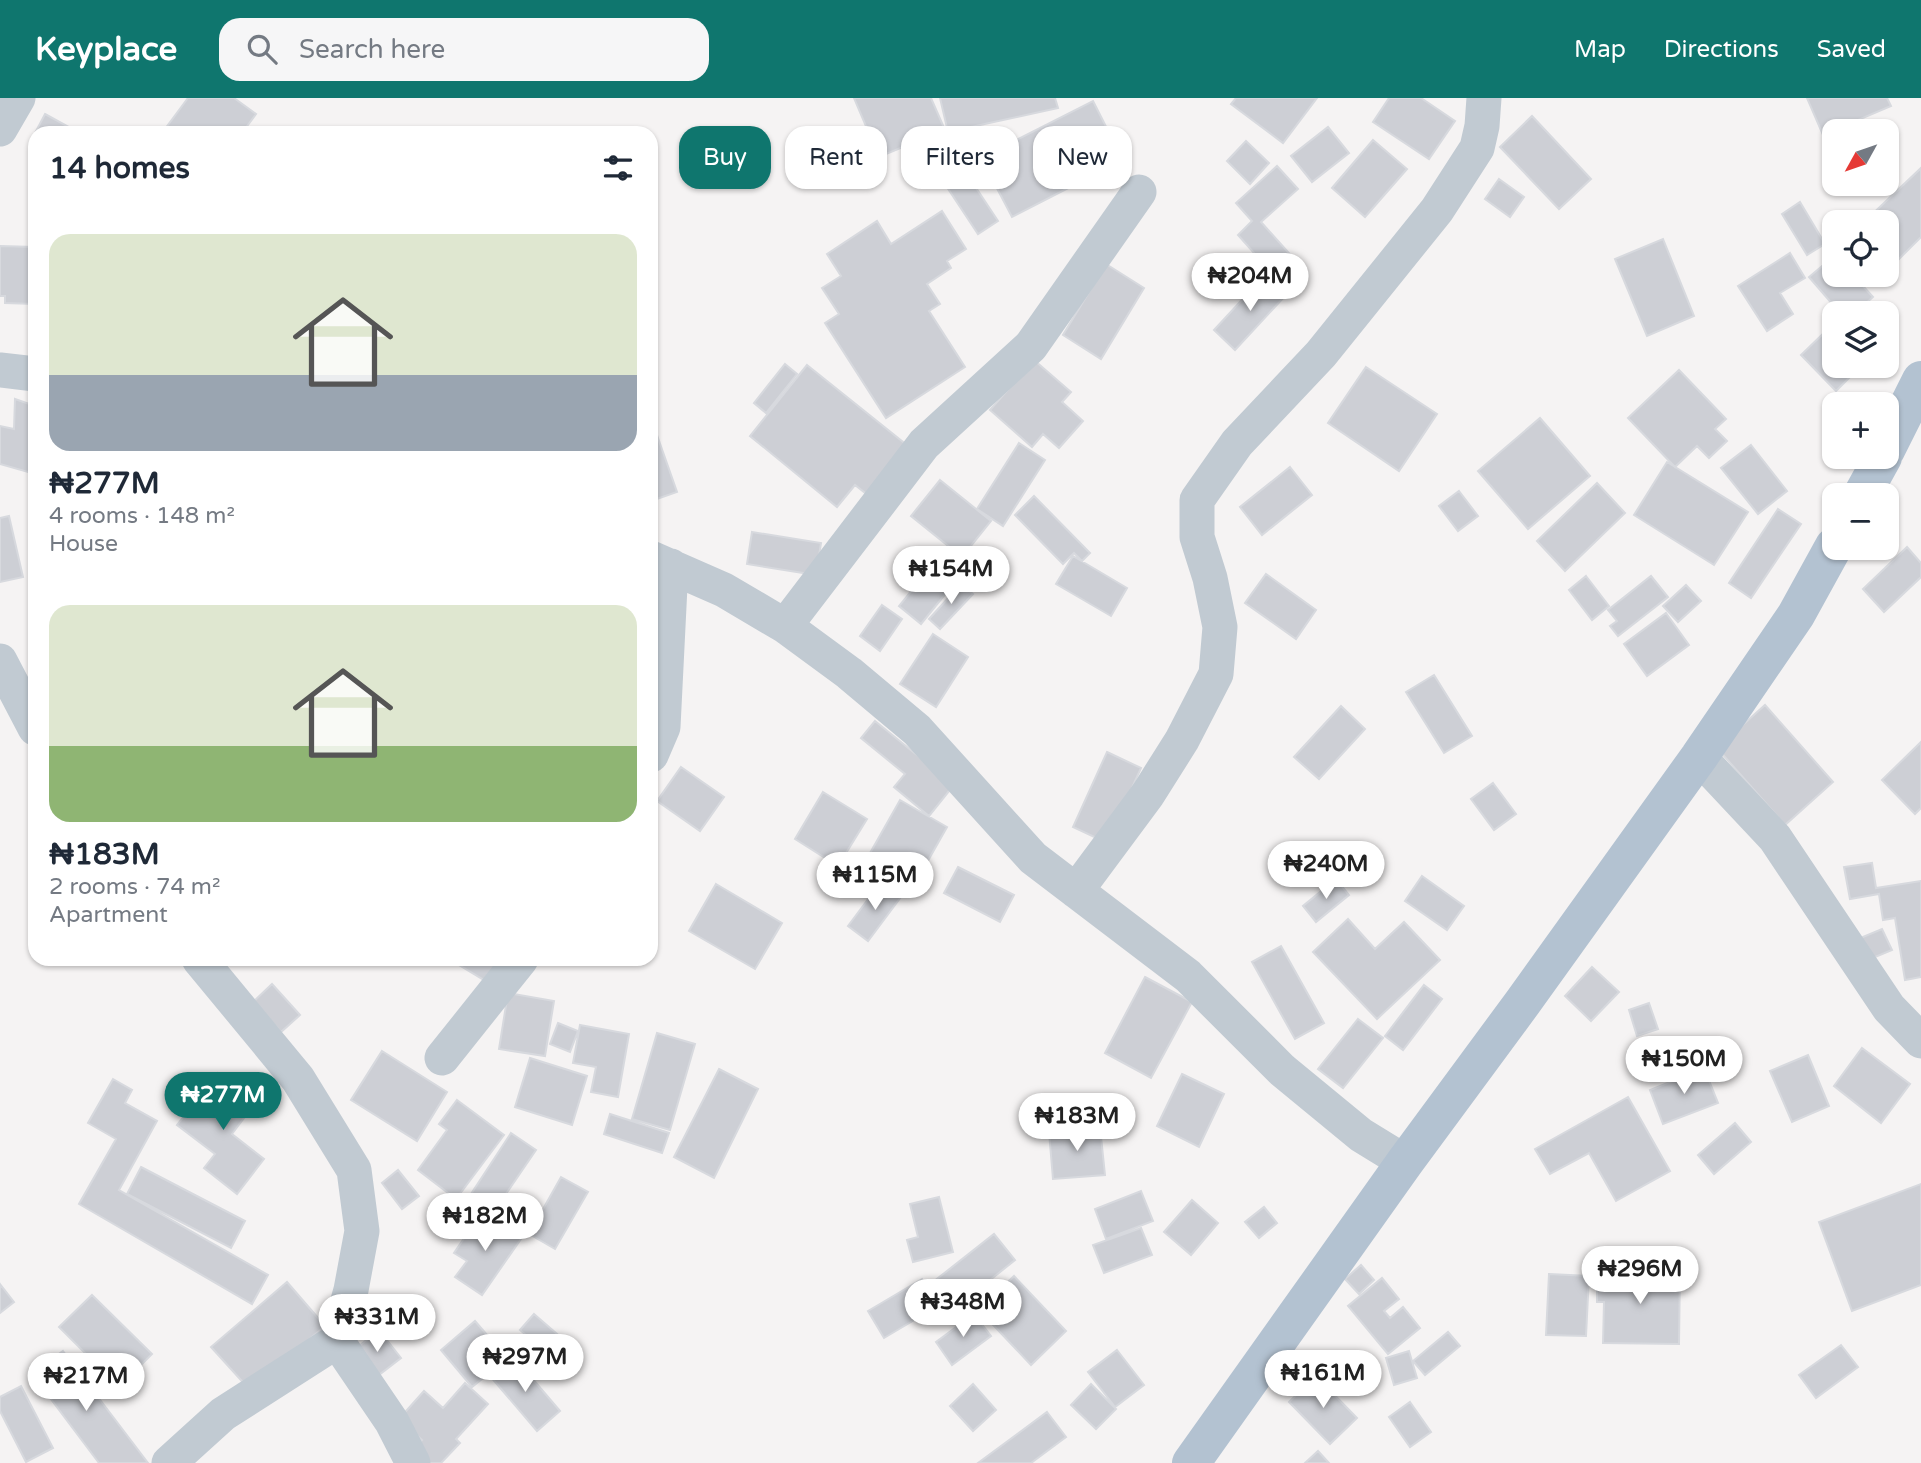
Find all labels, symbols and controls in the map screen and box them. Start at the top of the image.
search box [219,18,709,81]
text: Keyplace [35,30,177,69]
icon: search [243,30,281,68]
text: Search here [299,34,445,65]
text: Map [1574,35,1626,64]
text: Directions [1664,35,1779,64]
text: Saved [1817,35,1886,64]
north arrow [1822,119,1899,196]
map controls [1822,119,1899,560]
chip: Buy [679,126,771,189]
chip: Rent [785,126,887,189]
chip: Filters [901,126,1019,189]
chip: New [1033,126,1132,189]
icon: filters [599,149,637,187]
text: 14 homes [49,150,190,187]
button: locate [1822,210,1899,287]
pin: ₦204M [1201,254,1299,313]
text: ₦204M [1208,262,1292,290]
icon: home [280,279,406,405]
button: layers [1822,301,1899,378]
button: + [1822,392,1899,469]
text: ₦277M [49,465,160,502]
button: − [1822,483,1899,560]
text: 4 rooms · 148 m² [49,502,235,530]
text: House [49,530,118,558]
pin: ₦154M [902,546,1000,606]
text: ₦154M [909,555,993,583]
icon: home [280,650,406,776]
text: ₦183M [49,836,160,873]
pin: ₦240M [1277,842,1375,901]
text: ₦240M [1284,850,1368,878]
pin: ₦115M [826,852,924,912]
text: ₦115M [833,861,917,889]
text: 2 rooms · 74 m² [49,873,220,901]
text: Apartment [49,901,168,929]
pin: ₦150M [1635,1037,1733,1096]
text: ₦150M [1642,1045,1726,1073]
pin: ₦277M [174,1072,272,1132]
text: ₦277M [181,1081,265,1109]
pin: ₦183M [1028,1094,1126,1153]
text: ₦183M [1035,1102,1119,1130]
pin: ₦182M [436,1194,534,1253]
text: ₦182M [443,1202,527,1230]
pin: ₦296M [1591,1246,1689,1306]
text: ₦296M [1598,1255,1682,1283]
pin: ₦348M [914,1280,1012,1339]
text: ₦348M [921,1288,1005,1316]
pin: ₦331M [328,1294,426,1354]
text: ₦331M [335,1303,419,1331]
pin: ₦297M [476,1334,574,1394]
text: ₦297M [483,1343,567,1371]
pin: ₦161M [1274,1350,1372,1410]
pin: ₦217M [37,1354,135,1413]
text: ₦161M [1281,1359,1365,1387]
text: ₦217M [44,1362,128,1390]

